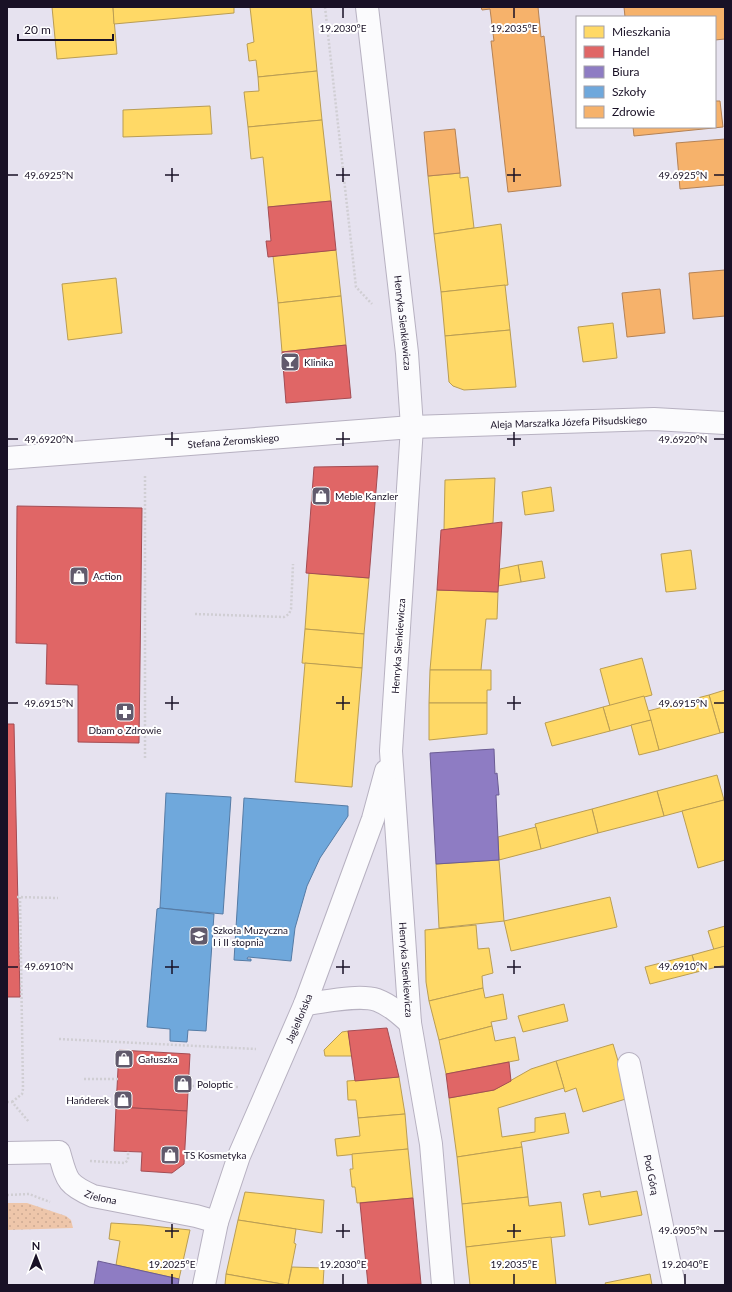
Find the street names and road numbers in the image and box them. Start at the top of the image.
street label: Henryka Sienkiewicza [392,275,414,371]
street label: Aleja Marszałka Józefa Piłsudskiego [490,413,648,430]
street label: Stefana Żeromskiego [187,431,280,450]
street label: Henryka Sienkiewicza [389,598,407,694]
street label: Henryka Sienkiewicza [397,922,416,1018]
street label: Jagiellońska [283,992,314,1045]
street label: Pod Górą [642,1153,662,1196]
street label: Zielona [83,1187,118,1206]

